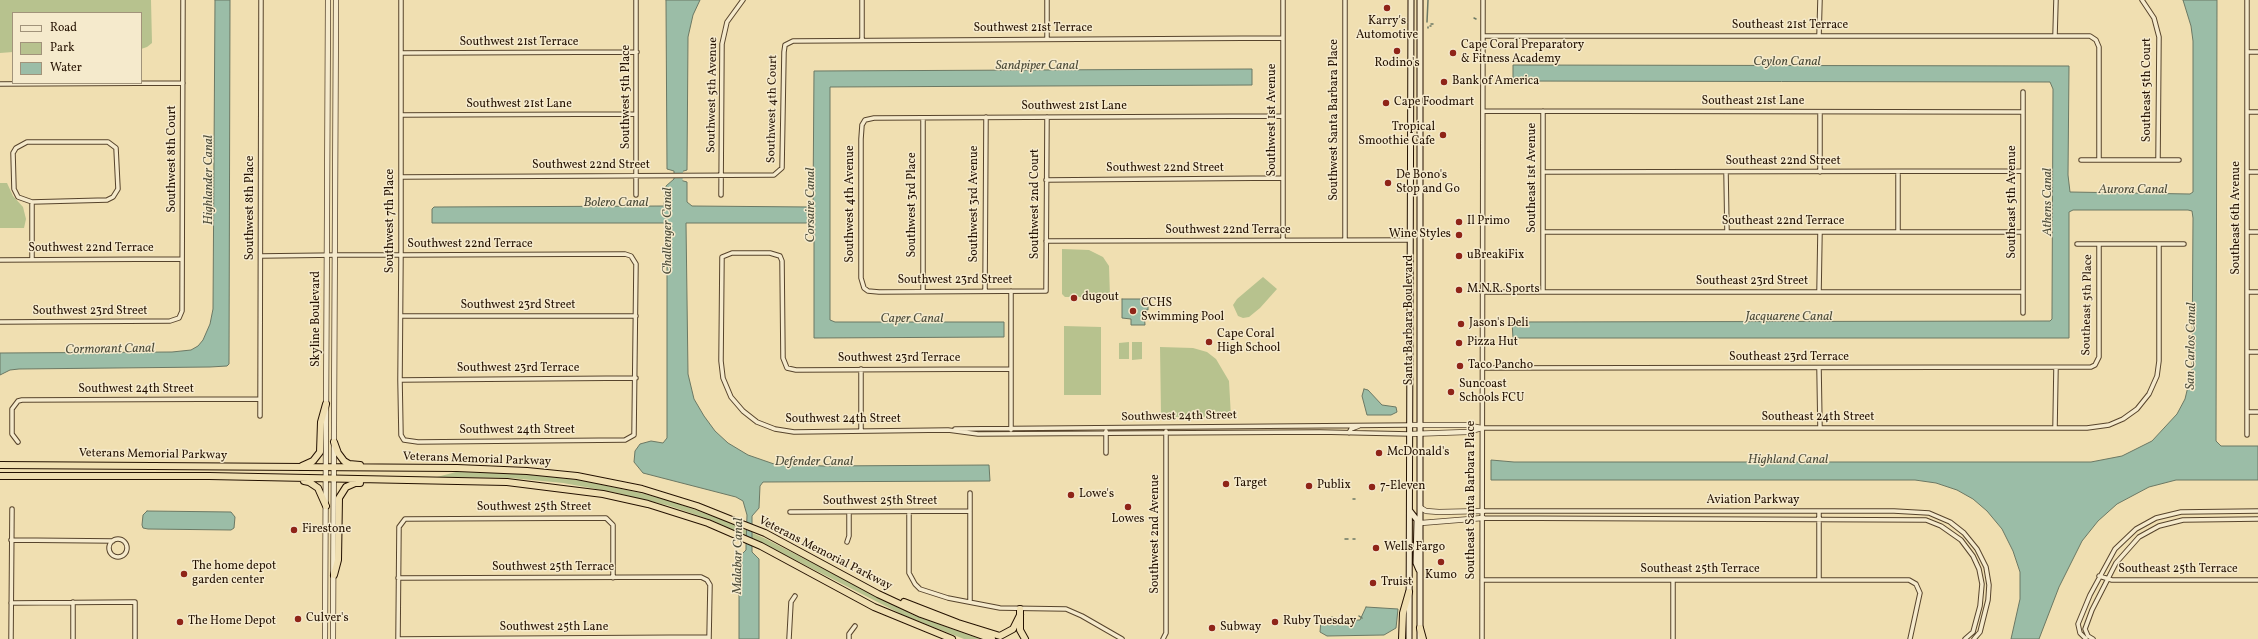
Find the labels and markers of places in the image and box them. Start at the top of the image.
marker: Karry's Automotive [1382,3,1392,13]
place label: Karry's Automotive [1356,15,1418,43]
place label: Cape Coral Preparatory & Fitness Academy [1461,39,1584,67]
marker: Rodino's [1392,46,1402,56]
marker: Cape Coral Preparatory & Fitness Academy [1448,48,1458,58]
place label: Rodino's [1374,57,1420,71]
place label: Bank of America [1452,75,1539,89]
marker: Bank of America [1439,77,1449,87]
place label: Cape Foodmart [1394,96,1474,110]
marker: Cape Foodmart [1381,98,1391,108]
place label: Tropical Smoothie Cafe [1358,121,1435,149]
marker: Tropical Smoothie Cafe [1438,130,1448,140]
place label: De Bono's Stop and Go [1396,169,1460,197]
marker: De Bono's Stop and Go [1383,178,1393,188]
place label: Il Primo [1467,215,1510,229]
marker: Il Primo [1454,217,1464,227]
place label: Wine Styles [1389,228,1451,242]
marker: Wine Styles [1454,230,1464,240]
place label: uBreakiFix [1467,249,1524,263]
marker: uBreakiFix [1454,251,1464,261]
place label: M.N.R. Sports [1467,283,1540,297]
marker: M.N.R. Sports [1454,285,1464,295]
place label: dugout [1082,291,1119,305]
marker: dugout [1069,293,1079,303]
place label: CCHS Swimming Pool [1141,297,1224,325]
marker: CCHS Swimming Pool [1128,306,1138,316]
place label: Jason's Deli [1469,317,1529,331]
marker: Jason's Deli [1456,319,1466,329]
place label: Cape Coral High School [1217,328,1280,356]
place label: Pizza Hut [1467,336,1518,350]
marker: Cape Coral High School [1204,337,1214,347]
marker: Pizza Hut [1454,338,1464,348]
place label: Taco Pancho [1468,359,1533,373]
marker: Taco Pancho [1455,361,1465,371]
place label: Suncoast Schools FCU [1459,378,1524,406]
marker: Suncoast Schools FCU [1446,387,1456,397]
place label: McDonald's [1387,446,1449,460]
marker: McDonald's [1374,448,1384,458]
place label: Target [1234,477,1267,491]
marker: Target [1221,479,1231,489]
place label: Publix [1317,479,1351,493]
place label: 7-Eleven [1380,480,1425,494]
marker: Publix [1304,481,1314,491]
marker: 7-Eleven [1367,482,1377,492]
place label: Lowe's [1079,488,1114,502]
marker: Lowe's [1066,490,1076,500]
marker: Lowes [1123,502,1133,512]
place label: Lowes [1112,513,1144,527]
place label: Firestone [302,523,351,537]
marker: Firestone [289,525,299,535]
place label: Wells Fargo [1384,541,1445,555]
marker: Wells Fargo [1371,543,1381,553]
marker: Kumo [1436,557,1446,567]
place label: The home depot garden center [192,560,276,588]
marker: The home depot garden center [179,569,189,579]
place label: Kumo [1425,569,1457,583]
place label: Truist [1381,576,1412,590]
marker: Truist [1368,578,1378,588]
place label: Culver's [306,612,349,626]
marker: Culver's [293,614,303,624]
place label: The Home Depot [188,615,276,629]
place label: Ruby Tuesday [1283,615,1356,629]
marker: The Home Depot [175,617,185,627]
marker: Ruby Tuesday [1270,617,1280,627]
place label: Subway [1220,621,1261,635]
marker: Subway [1207,623,1217,633]

